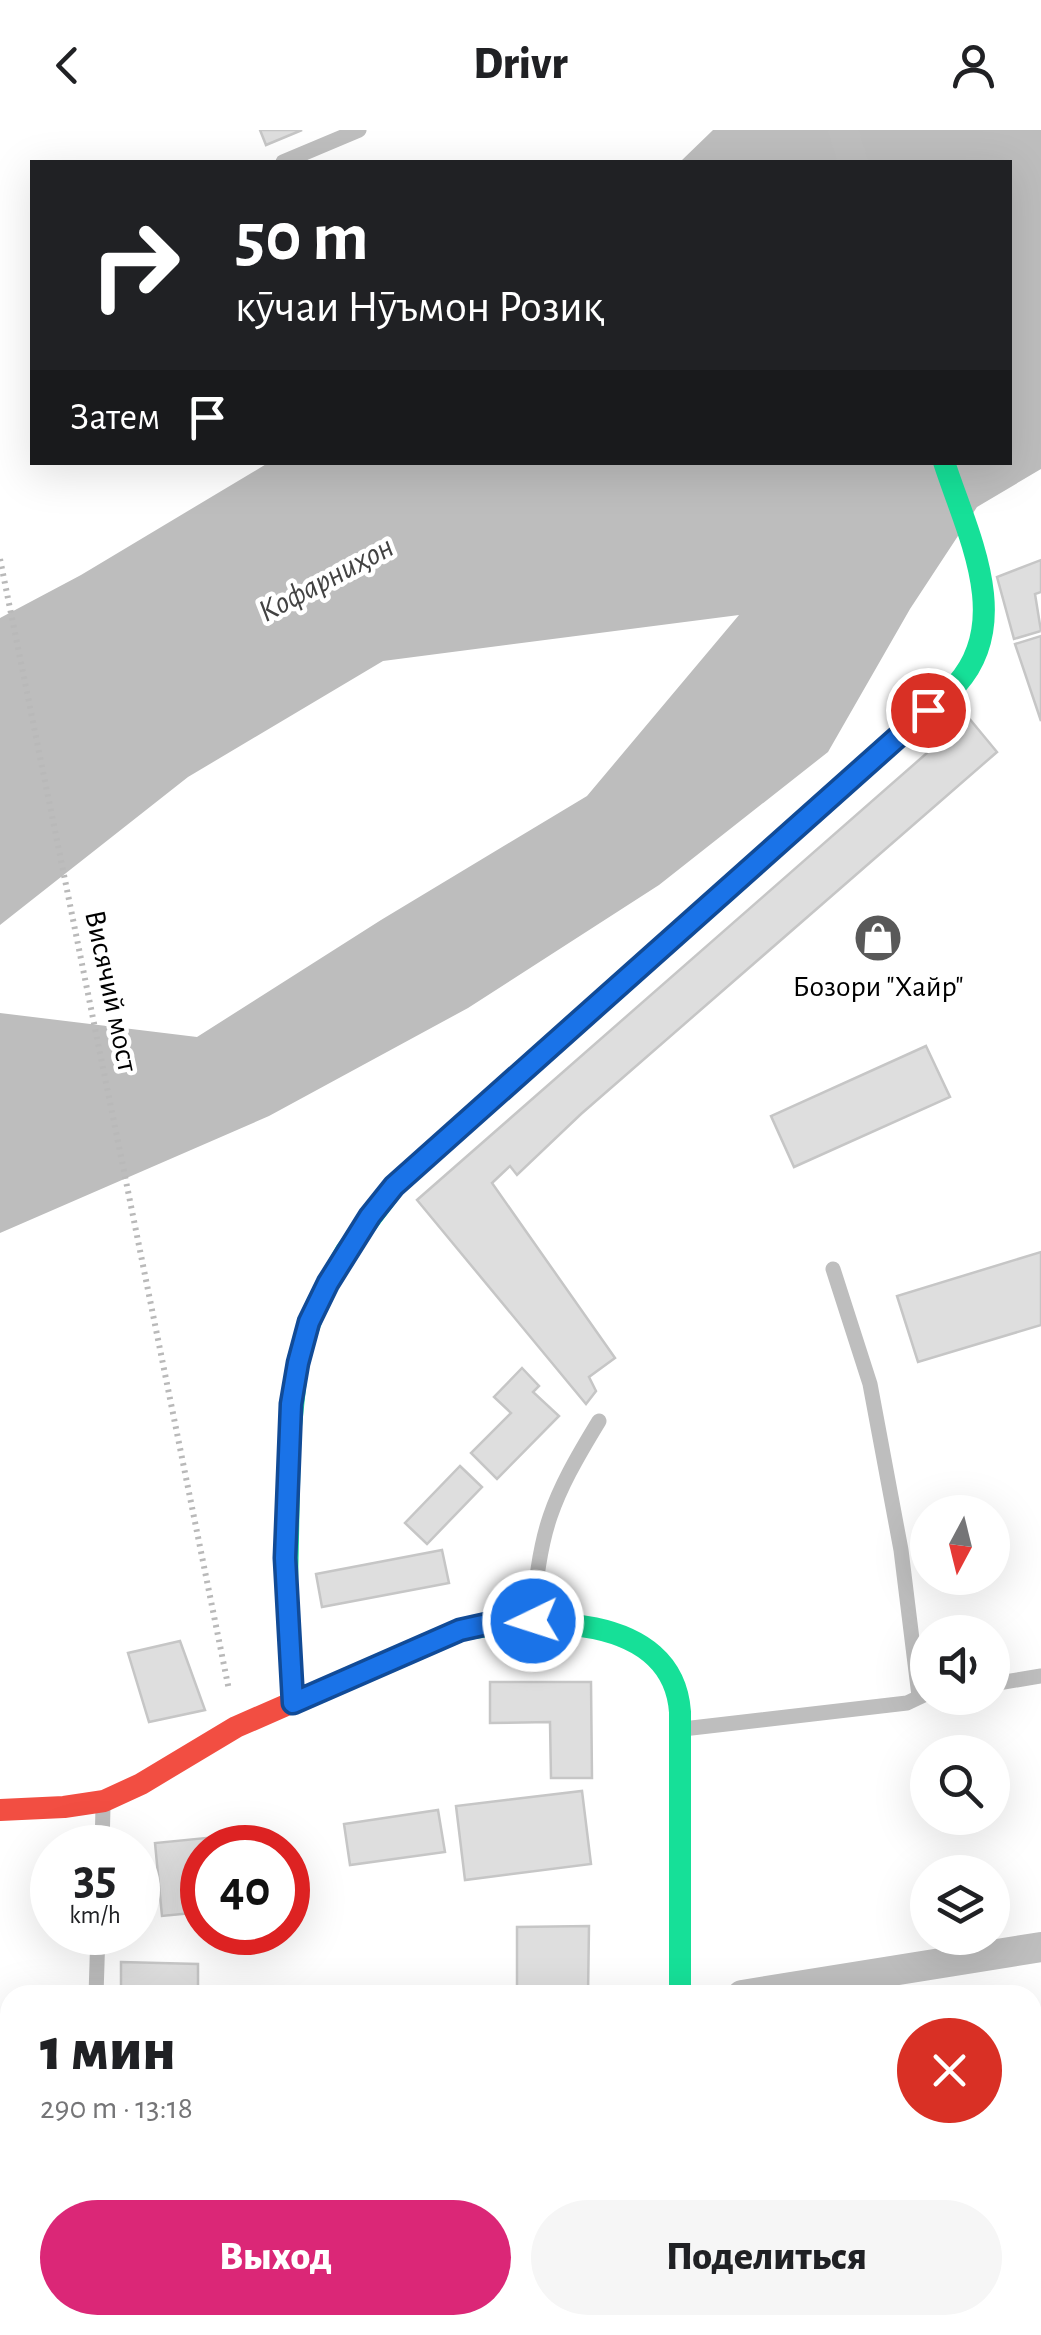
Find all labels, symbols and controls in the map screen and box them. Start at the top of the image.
icon: back [40,38,95,93]
icon: person [946,38,1001,93]
text: Drivr [473,42,568,87]
icon: right [70,200,200,330]
text: 50 m [235,203,369,273]
text: кӯчаи Нӯъмон Розиқ [235,285,605,330]
icon: arrive [180,390,235,445]
text: Затем [70,399,160,437]
water label: Кофарниҳон [253,530,399,629]
pin [886,668,971,753]
icon: arrive [901,683,956,738]
street label: Висячий мост [79,908,143,1075]
shop icon: Бозори "Хайр" [852,912,904,964]
place label: Бозори "Хайр" [792,972,964,1002]
north arrow [910,1495,1010,1595]
map controls [910,1495,1010,1955]
position arrow [481,1569,585,1673]
button: sound [910,1615,1010,1715]
button: search [910,1735,1010,1835]
speed limit sign: 40 [180,1825,310,1955]
text: 35 [73,1853,117,1903]
button: layers [910,1855,1010,1955]
text: km/h [69,1903,121,1928]
button: close [897,2018,1002,2123]
text: 1 мин [40,2021,176,2081]
text: 290 m · 13:18 [40,2092,193,2124]
button: Выход [40,2200,511,2315]
button: Поделиться [531,2200,1002,2315]

